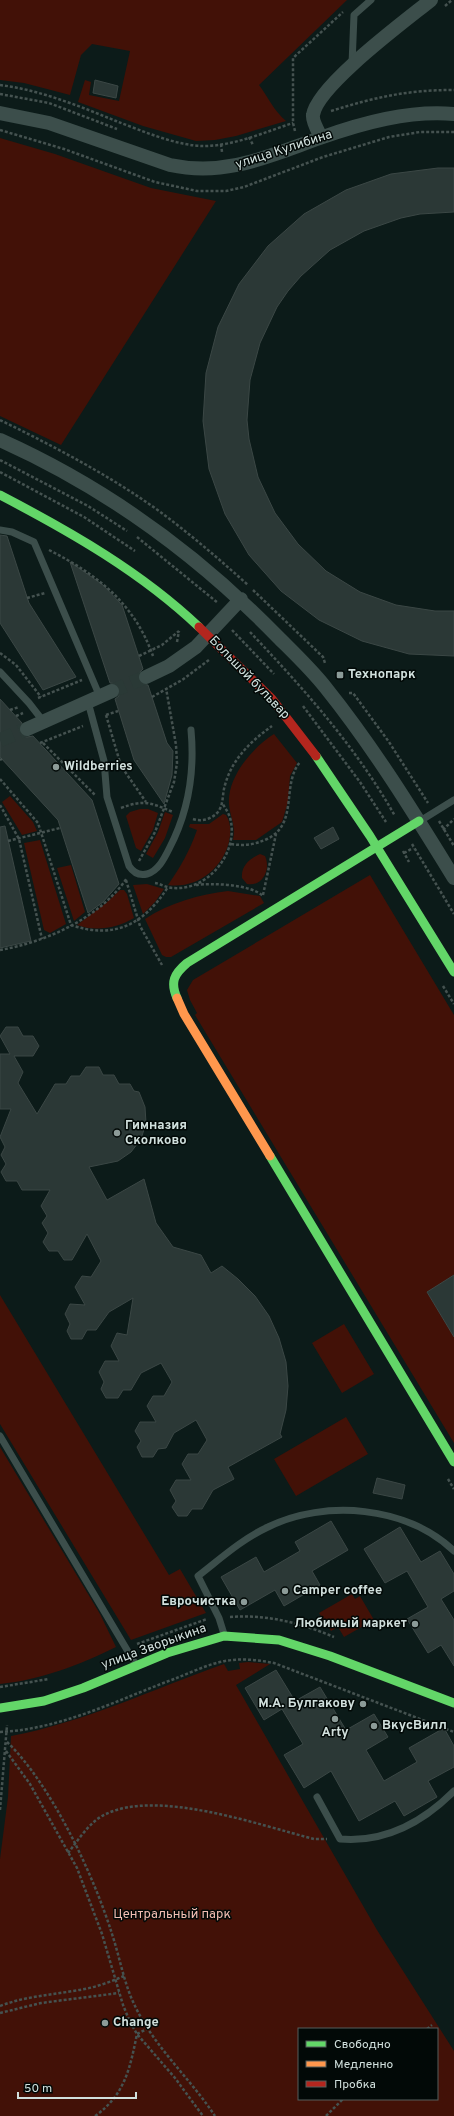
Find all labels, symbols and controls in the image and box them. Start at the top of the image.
street label: улица Кулибина [234,127,334,173]
street label: Большой бульвар [205,633,293,723]
place label: Технопарк [348,667,416,683]
marker: Технопарк [335,670,345,680]
place label: Wildberries [64,759,133,775]
marker: Wildberries [51,762,61,772]
place label: Гимназия Сколково [125,1118,187,1149]
marker: Гимназия Сколково [112,1128,122,1138]
place label: Camper coffee [293,1583,382,1599]
marker: Camper coffee [280,1586,290,1596]
place label: Еврочистка [161,1594,236,1610]
marker: Еврочистка [239,1597,249,1607]
place label: Любимый маркет [294,1616,407,1632]
marker: Любимый маркет [410,1619,420,1629]
street label: улица Зворыкина [99,1621,209,1673]
place label: М.А. Булгакову [258,1696,356,1712]
marker: М.А. Булгакову [358,1699,368,1709]
marker: Arty [330,1714,340,1724]
place label: ВкусВилл [382,1718,447,1734]
marker: ВкусВилл [369,1721,379,1731]
place label: Arty [321,1725,349,1741]
park label: Центральный парк [113,1907,231,1923]
place label: Change [113,2015,159,2031]
marker: Change [100,2018,110,2028]
legend [298,2028,438,2100]
text: Свободно [334,2037,391,2053]
text: Медленно [334,2057,394,2073]
scale bar [18,2074,136,2100]
text: Пробка [334,2077,376,2093]
text: 50 m [24,2081,52,2097]

